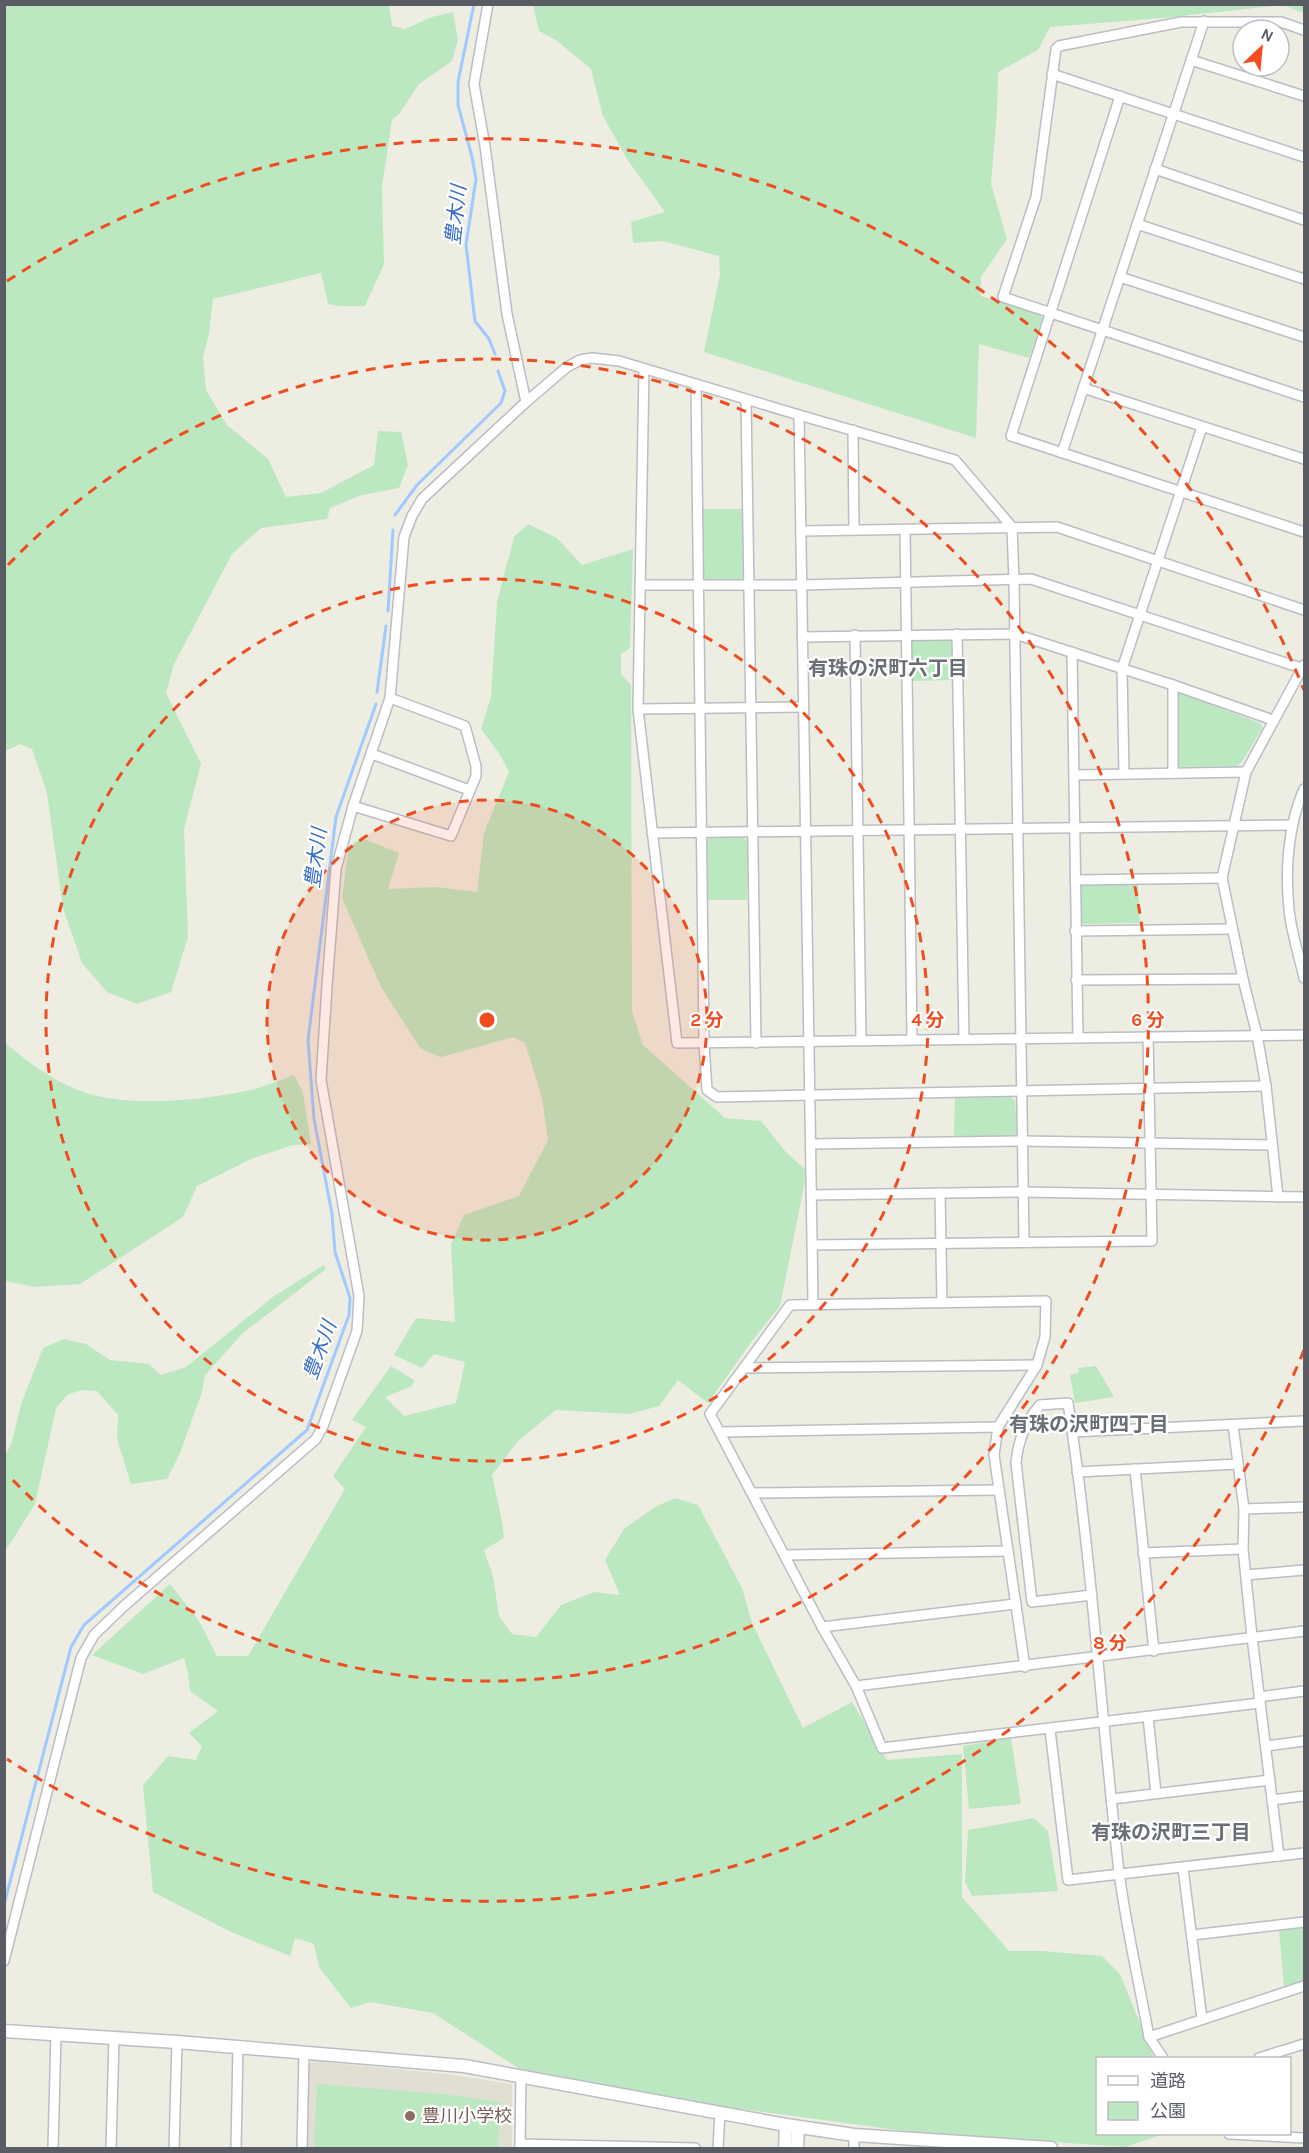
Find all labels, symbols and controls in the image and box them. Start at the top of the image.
north arrow [1231,18,1291,78]
text: N [1258,24,1277,46]
water label: 豊木川 [441,182,471,246]
district label: 有珠の沢町六丁目 [808,657,968,680]
water label: 豊木川 [301,825,331,889]
text: 2 分 [690,1009,724,1031]
text: 4 分 [911,1009,945,1031]
text: 6 分 [1131,1009,1165,1031]
centre of rings [477,1010,497,1030]
water label: 豊木川 [299,1316,342,1382]
district label: 有珠の沢町四丁目 [1009,1413,1169,1436]
text: 8 分 [1093,1632,1127,1654]
district label: 有珠の沢町三丁目 [1091,1821,1251,1844]
legend [1096,2057,1291,2135]
text: 道路 [1150,2070,1186,2092]
text: 公園 [1150,2100,1186,2122]
place label: 豊川小学校 [422,2105,512,2127]
marker: 豊川小学校 [403,2109,417,2123]

